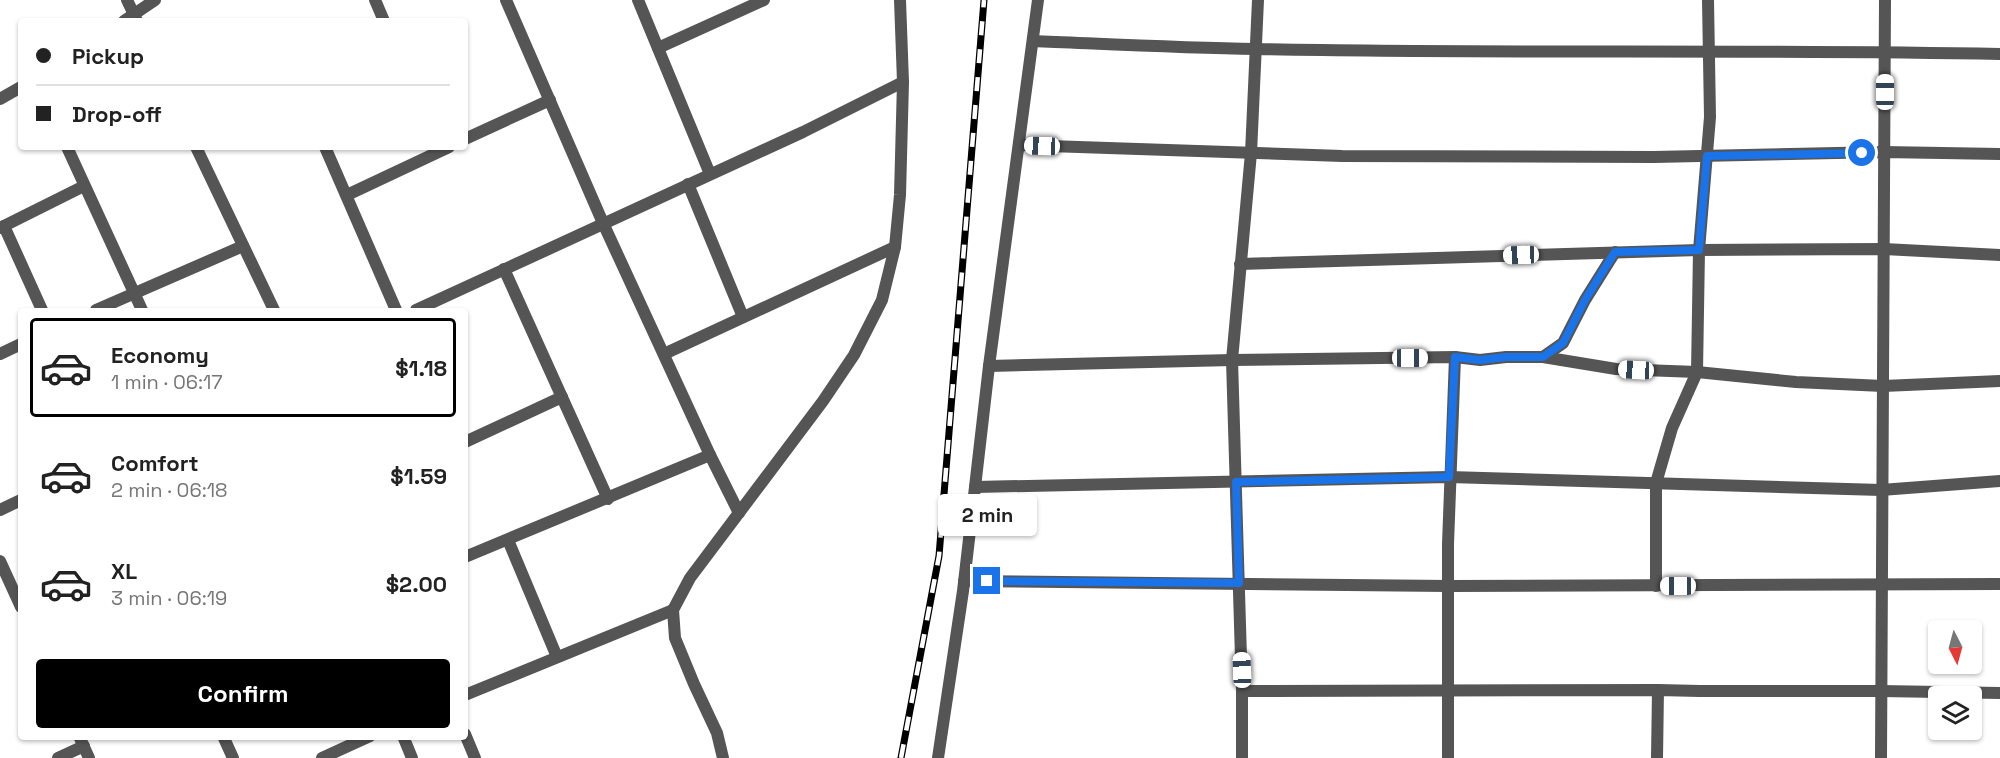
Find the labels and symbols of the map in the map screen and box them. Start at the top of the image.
car [1876,74,1894,110]
car [1024,136,1060,156]
route start [1848,139,1875,166]
car [1503,245,1539,265]
car [1392,349,1428,367]
car [1618,360,1654,380]
callout: 2 min [938,494,1036,536]
route end [973,567,1000,594]
car [1660,577,1696,595]
north arrow [1928,620,1982,674]
car [1232,652,1252,688]

